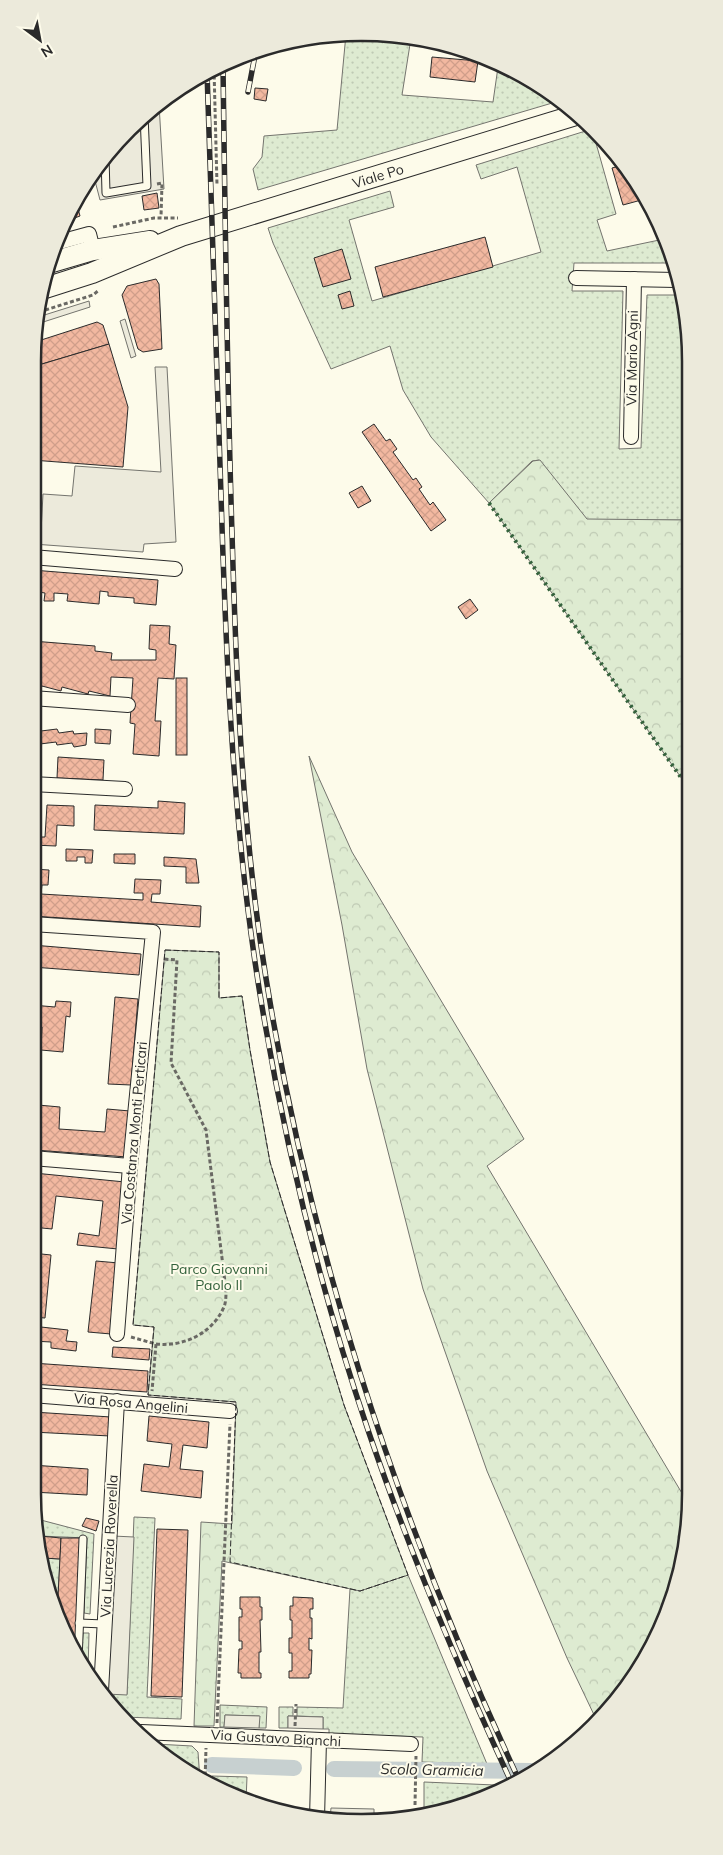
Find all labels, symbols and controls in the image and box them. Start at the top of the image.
north arrow [15,15,65,65]
text: N [38,41,56,61]
street label: Viale Po [350,160,406,192]
street label: Via Mario Agni [622,310,642,406]
street label: Via Costanza Monti Perticari [117,1041,151,1225]
park label: Parco Giovanni Paolo II [170,1260,268,1294]
street label: Via Rosa Angelini [73,1389,189,1417]
street label: Via Lucrezia Roverella [96,1474,122,1618]
street label: Via Gustavo Bianchi [210,1726,342,1750]
water label: Scolo Gramicia [380,1759,484,1780]

